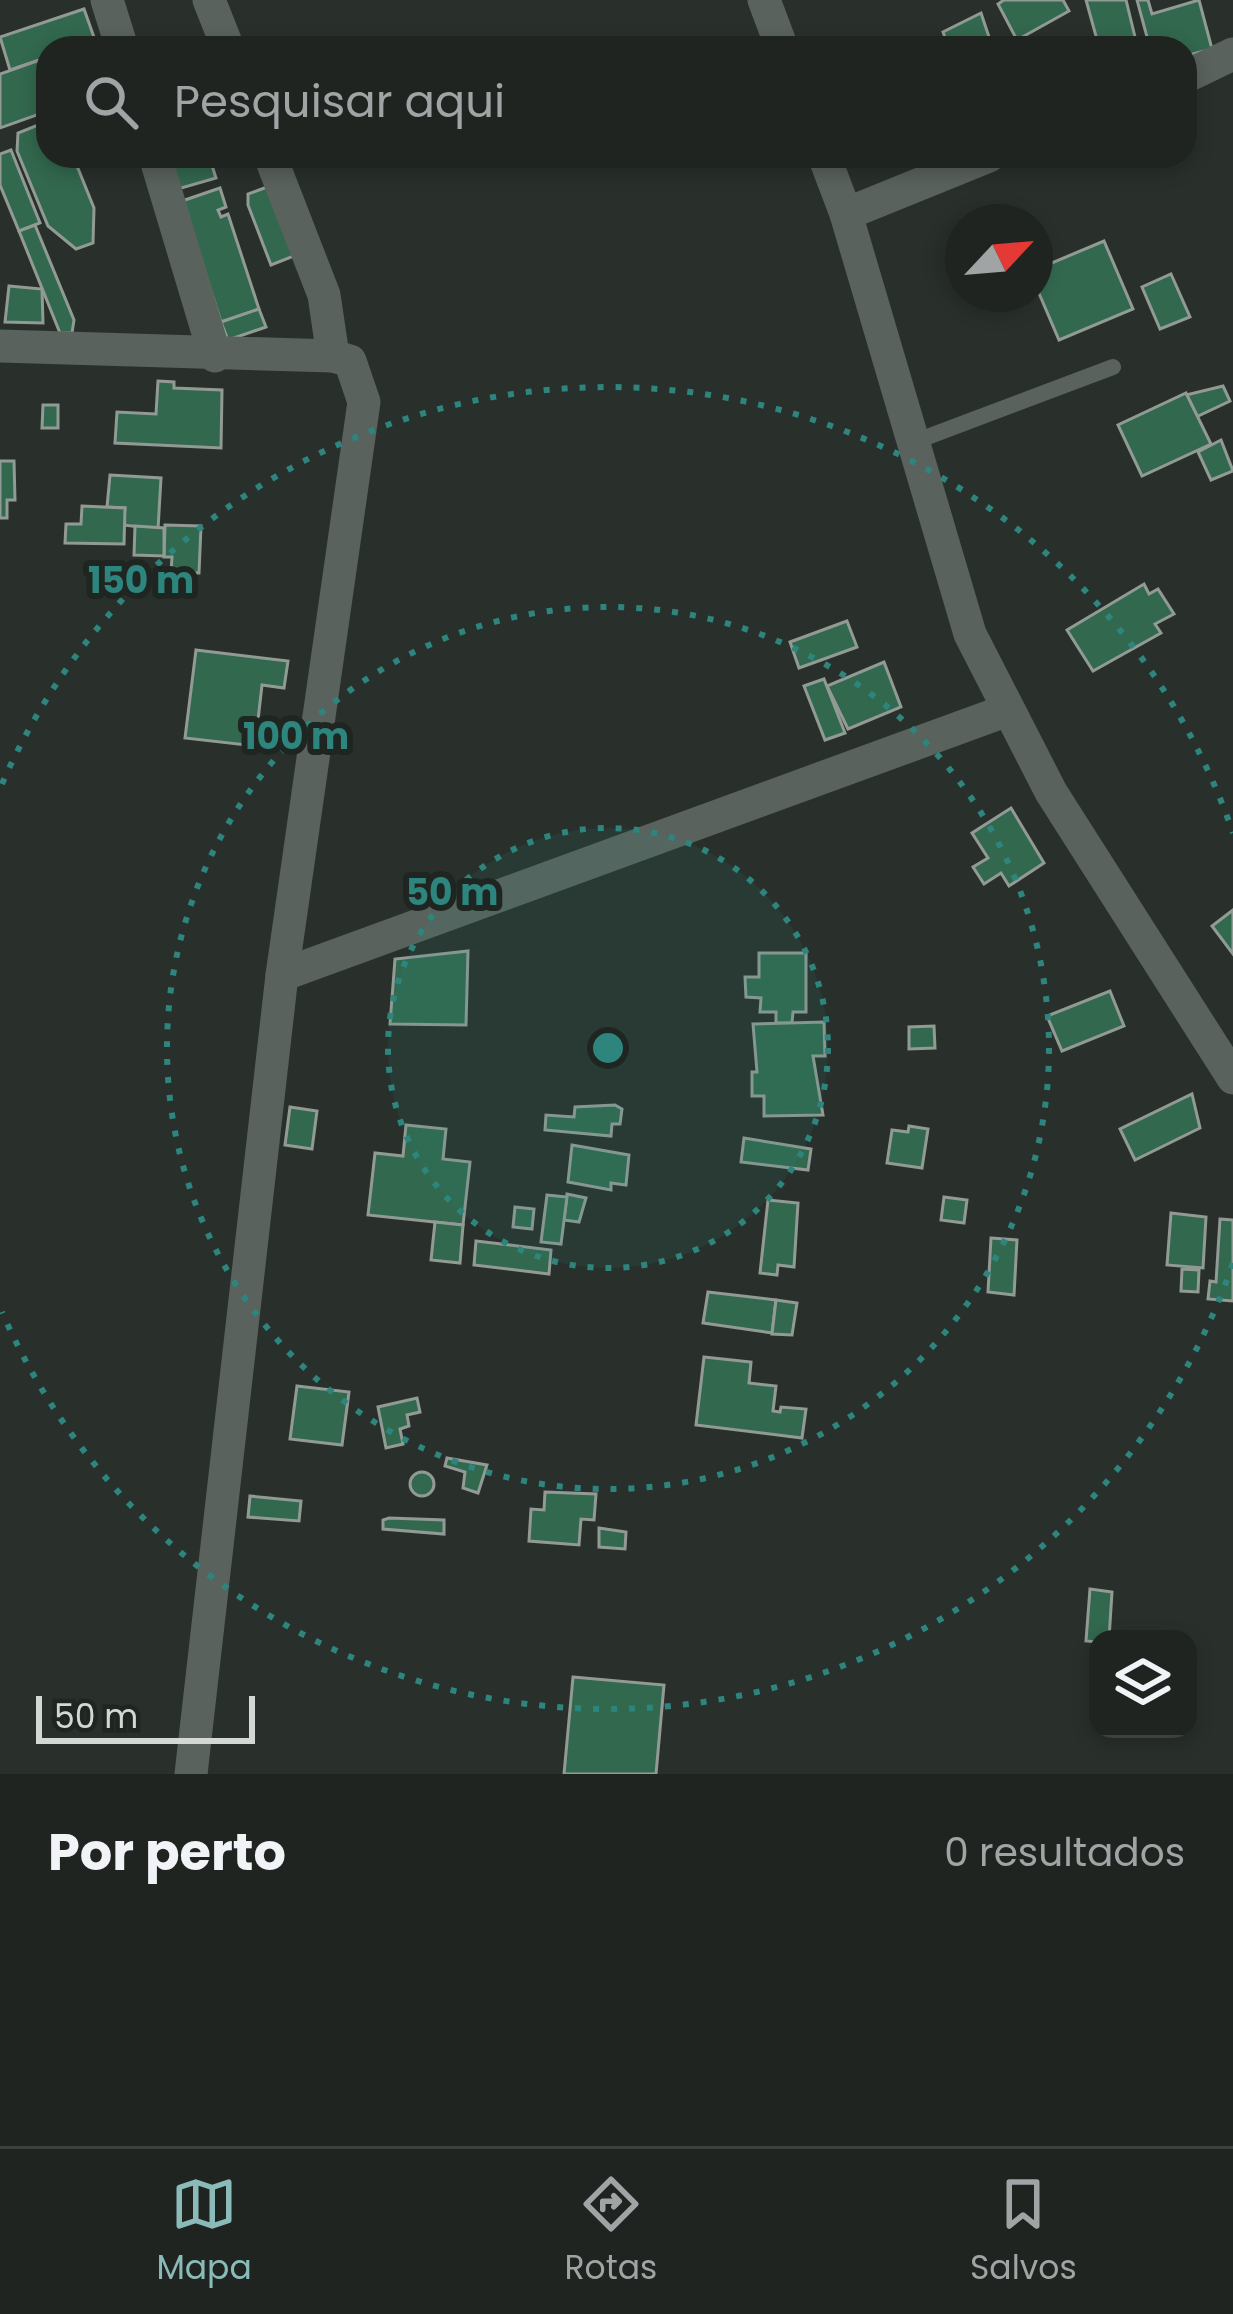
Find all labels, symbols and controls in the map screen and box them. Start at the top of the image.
search box [36,36,1197,168]
icon: search [78,69,144,135]
text: Pesquisar aqui [174,70,505,133]
north arrow [945,204,1053,312]
text: 150 m [88,555,194,606]
text: 100 m [243,711,349,762]
text: 50 m [406,867,498,918]
centre of rings [587,1027,629,1069]
map controls [1089,1630,1197,1738]
button: layers [1089,1630,1197,1738]
scale bar [36,1690,255,1743]
text: 50 m [54,1693,138,1740]
text: Por perto [48,1816,286,1888]
text: 0 resultados [944,1825,1185,1880]
tab: Mapa [156,2171,252,2293]
tab: Rotas [564,2171,657,2293]
tab: Salvos [970,2171,1077,2293]

